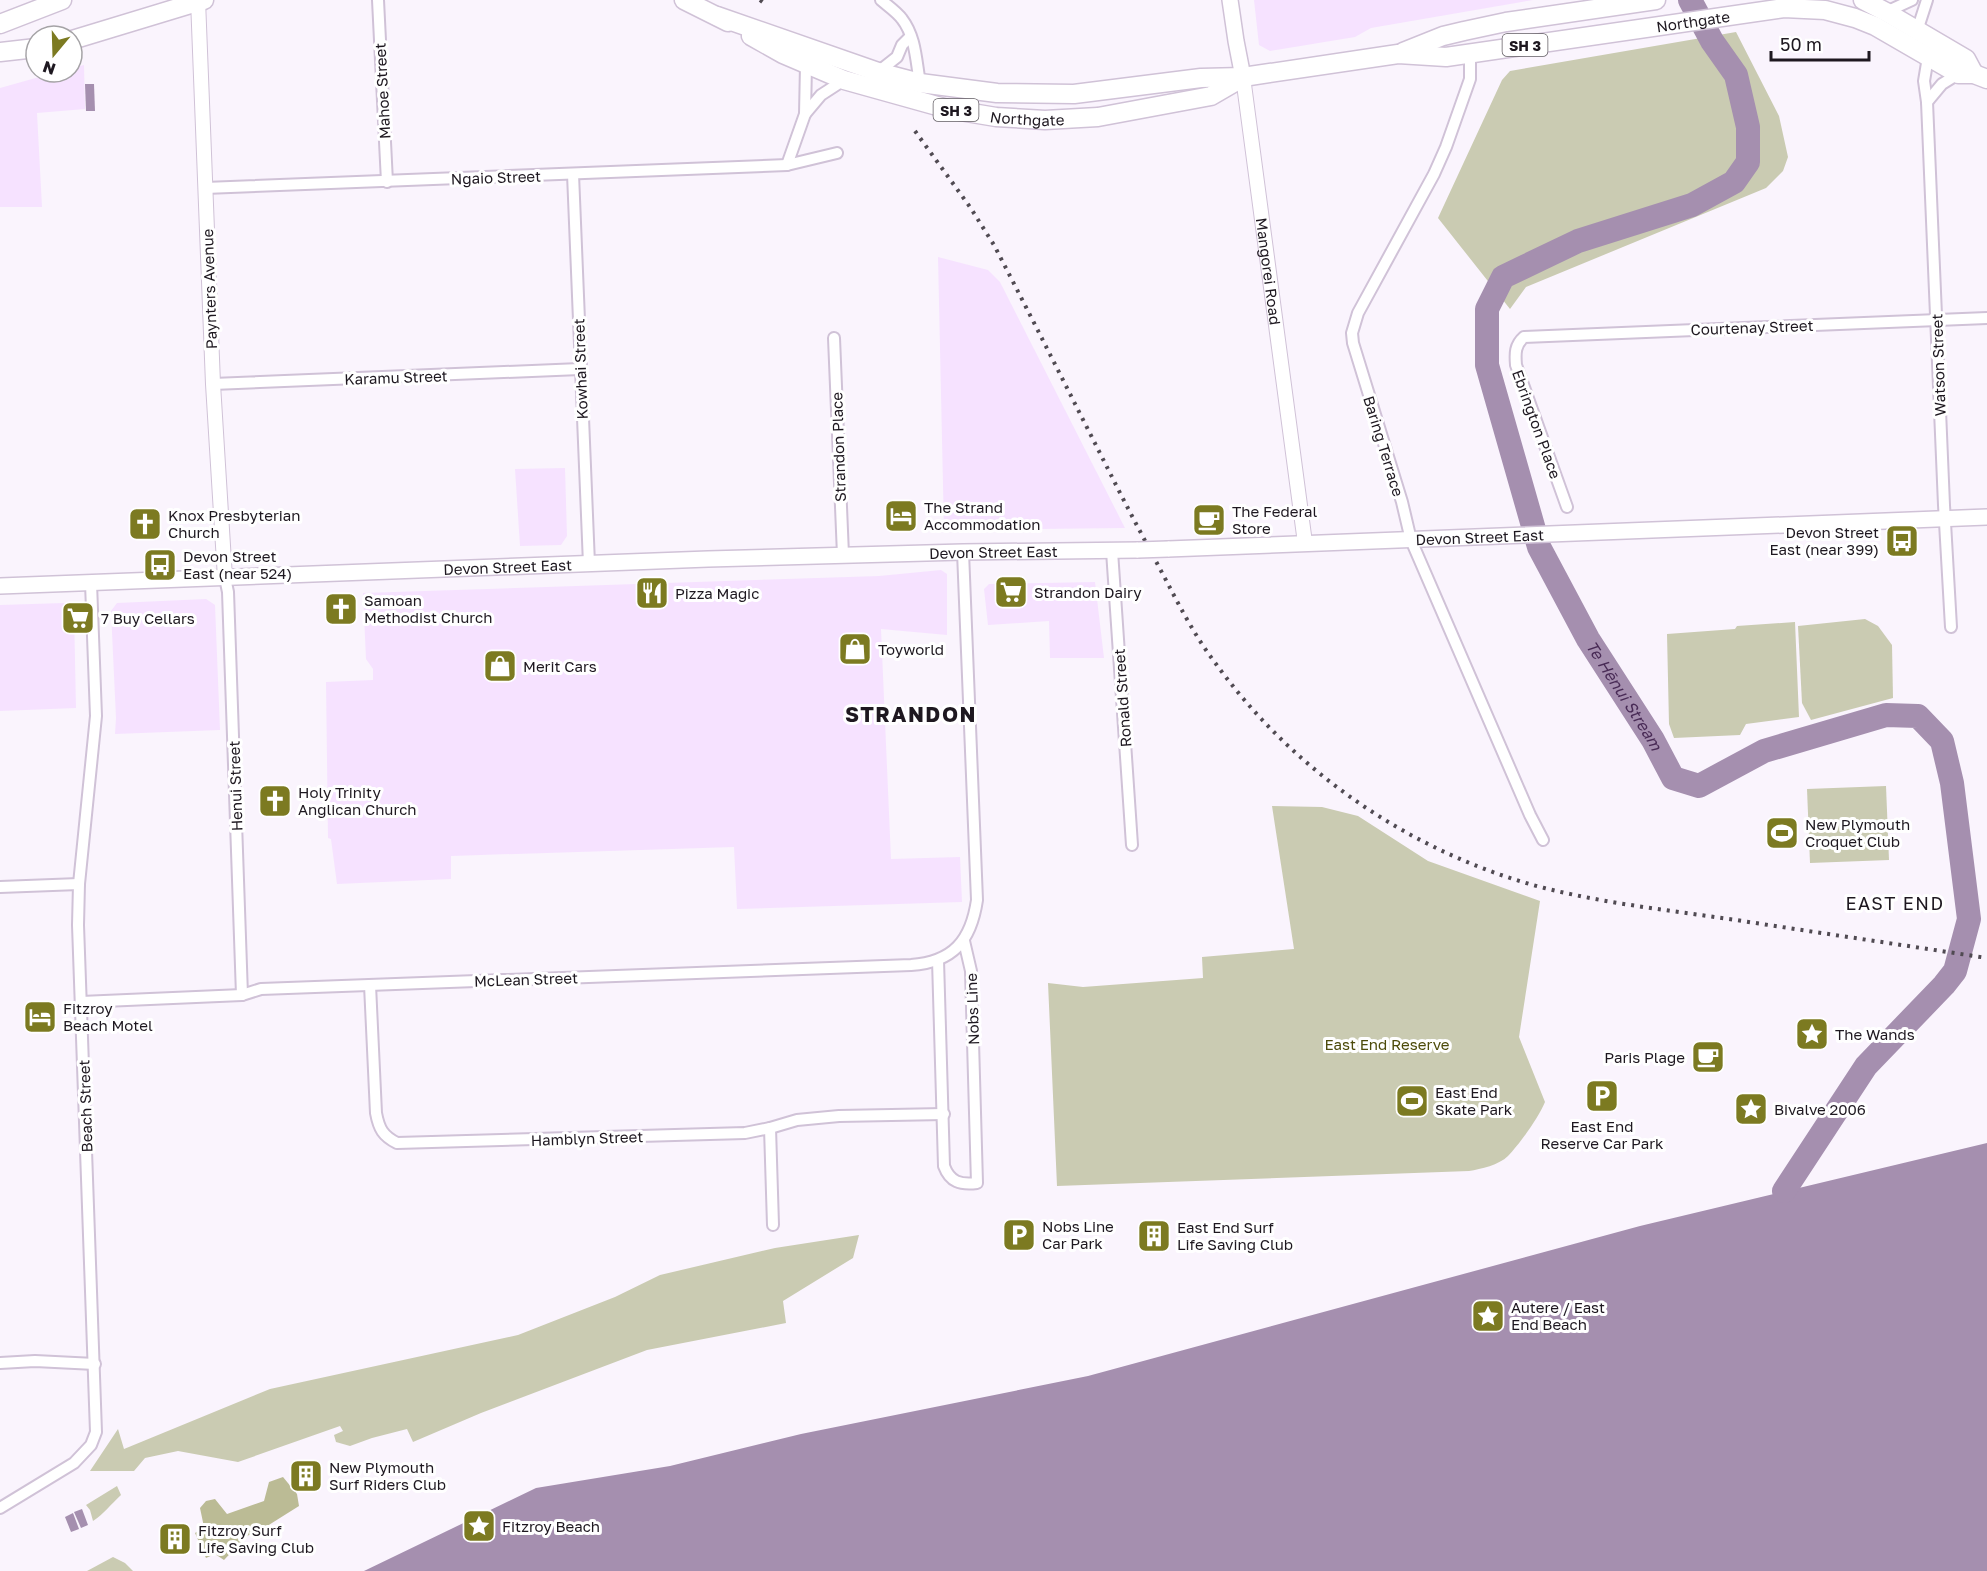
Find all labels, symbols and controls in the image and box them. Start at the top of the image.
street label: Northgate [1655,7,1731,35]
north arrow [24,24,84,84]
scale bar [1771,24,1868,62]
text: 50 m [1780,33,1822,55]
road number: SH 3 [1502,34,1547,56]
street label: Mahoe Street [370,42,394,140]
text: N [40,57,58,80]
road number: SH 3 [934,99,978,121]
street label: Northgate [989,107,1065,129]
street label: Ngaio Street [451,166,541,188]
street label: Mangorei Road [1253,217,1285,326]
street label: Paynters Avenue [198,228,220,350]
street label: Watson Street [1927,313,1949,417]
street label: Courtenay Street [1690,316,1814,338]
street label: Kowhai Street [569,318,591,420]
street label: Karamu Street [344,366,448,388]
street label: Ebrington Place [1509,367,1565,481]
street label: Strandon Place [827,391,849,502]
street label: Baring Terrace [1360,394,1408,499]
hotel icon: The Strand Accommodation [883,498,919,534]
place label: The Strand Accommodation [924,498,1041,533]
cafe icon: The Federal Store [1191,502,1227,538]
place label: The Federal Store [1232,502,1318,537]
church icon: Knox Presbyterian Church [127,506,163,542]
place label: Knox Presbyterian Church [168,506,301,541]
place label: Devon Street East (near 399) [1769,523,1879,558]
bus stop icon: Devon Street East (near 399) [1884,523,1920,559]
street label: Devon Street East [1415,525,1544,548]
street label: Devon Street East [929,542,1058,562]
bus stop icon: Devon Street East (near 524) [142,547,178,583]
place label: Devon Street East (near 524) [183,547,292,582]
street label: Devon Street East [443,555,572,578]
supermarket icon: Strandon Dairy [993,574,1029,610]
restaurant icon: Pizza Magic [634,575,670,611]
place label: Strandon Dairy [1034,583,1142,601]
place label: Pizza Magic [675,584,759,602]
church icon: Samoan Methodist Church [323,591,359,627]
place label: Samoan Methodist Church [364,591,492,626]
supermarket icon: 7 Buy Cellars [60,600,96,636]
place label: 7 Buy Cellars [101,609,195,627]
shop icon: Toyworld [837,631,873,667]
water label: Te Hēnui Stream [1582,637,1667,754]
place label: Toyworld [878,640,944,658]
shop icon: Merit Cars [482,648,518,684]
street label: Ronald Street [1110,648,1134,748]
place label: Merit Cars [523,657,597,675]
district label: STRANDON [845,701,977,727]
street label: Henui Street [224,740,246,832]
church icon: Holy Trinity Anglican Church [257,783,293,819]
place label: Holy Trinity Anglican Church [298,783,417,818]
sports icon: New Plymouth Croquet Club [1764,815,1800,851]
place label: New Plymouth Croquet Club [1805,815,1910,850]
district label: EAST END [1845,892,1945,914]
street label: McLean Street [474,968,578,990]
street label: Nobs Line [962,973,982,1045]
hotel icon: Fitzroy Beach Motel [22,999,58,1035]
place label: Fitzroy Beach Motel [63,999,153,1034]
place icon: The Wands [1794,1016,1830,1052]
place label: The Wands [1835,1025,1915,1043]
park label: East End Reserve [1324,1035,1450,1053]
cafe icon: Paris Plage [1690,1039,1726,1075]
place label: Paris Plage [1604,1048,1685,1066]
street label: Beach Street [74,1059,96,1153]
parking icon: East End Reserve Car Park [1584,1078,1620,1114]
sports icon: East End Skate Park [1394,1083,1430,1119]
place label: East End Skate Park [1435,1083,1513,1118]
place icon: Bivalve 2006 [1733,1091,1769,1127]
place label: Bivalve 2006 [1774,1100,1866,1118]
place label: East End Reserve Car Park [1540,1117,1664,1152]
street label: Hamblyn Street [530,1127,644,1149]
parking icon: Nobs Line Car Park [1001,1217,1037,1253]
place label: Nobs Line Car Park [1042,1217,1114,1252]
building icon: East End Surf Life Saving Club [1136,1218,1172,1254]
place label: East End Surf Life Saving Club [1177,1218,1293,1253]
place icon: Autere / East End Beach [1470,1298,1506,1334]
place label: Autere / East End Beach [1511,1298,1605,1333]
building icon: New Plymouth Surf Riders Club [288,1458,324,1494]
place label: New Plymouth Surf Riders Club [329,1458,446,1493]
place icon: Fitzroy Beach [461,1508,497,1544]
place label: Fitzroy Beach [502,1517,600,1535]
building icon: Fitzroy Surf Life Saving Club [157,1521,193,1557]
place label: Fitzroy Surf Life Saving Club [198,1521,314,1556]

